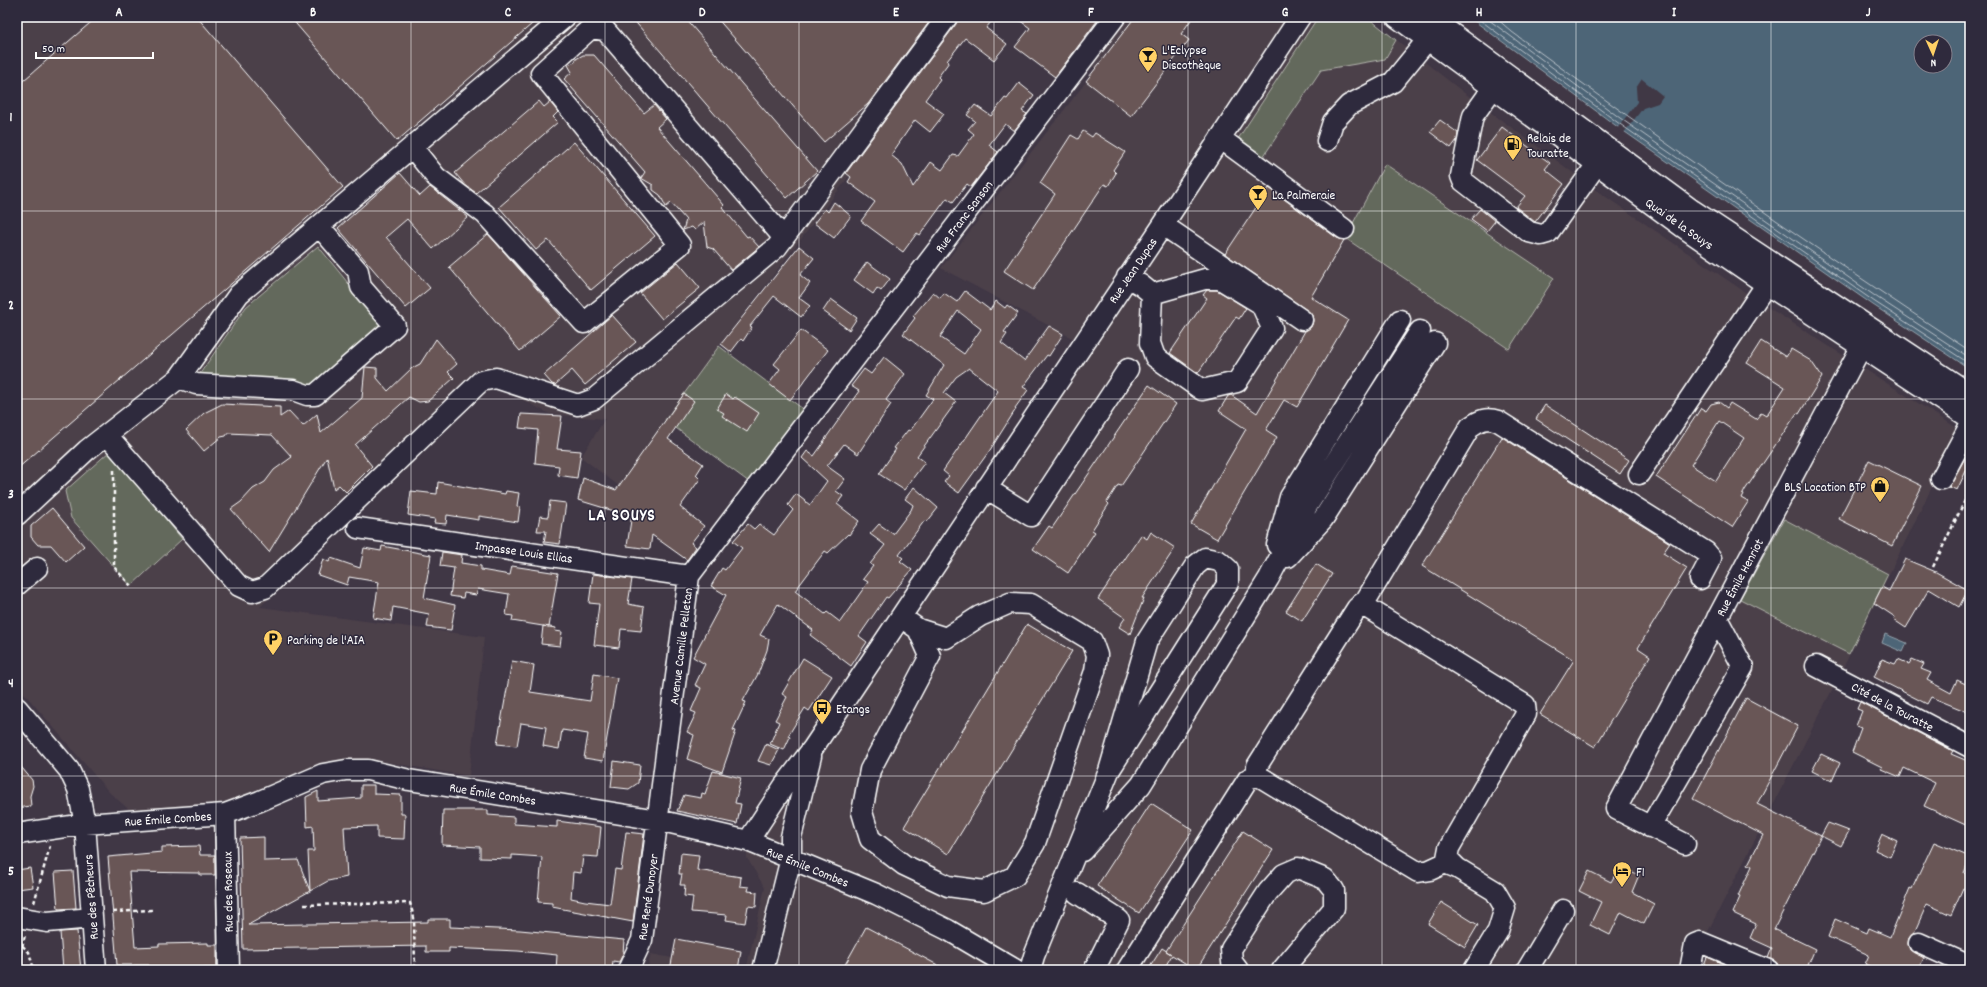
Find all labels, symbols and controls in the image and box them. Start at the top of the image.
text: A [115,4,123,23]
text: B [310,4,316,23]
text: C [505,4,512,23]
text: D [699,4,706,23]
text: E [893,4,900,23]
text: F [1088,4,1094,23]
text: G [1282,4,1289,23]
text: H [1476,4,1483,23]
text: I [1672,4,1677,23]
text: J [1866,4,1871,23]
scale bar [36,34,153,60]
north arrow [1913,34,1953,74]
text: 50 m [42,41,65,58]
place label: L'Eclypse Discothèque [1162,42,1221,76]
bar icon: L'Eclypse Discothèque [1137,45,1159,73]
text: N [1930,54,1937,70]
text: 1 [10,109,13,128]
place label: Relais de Touratte [1527,130,1571,164]
fuel station icon: Relais de Touratte [1502,133,1524,161]
street label: Rue Franc Sanson [931,177,999,258]
bar icon: La Palmeraie [1247,183,1269,211]
place label: La Palmeraie [1272,187,1335,206]
street label: Quai de la Souys [1641,194,1717,256]
street label: Rue Jean Dupas [1105,235,1163,308]
text: 2 [8,297,14,316]
shop icon: BLS Location BTP [1869,475,1891,503]
place label: BLS Location BTP [1784,479,1866,498]
text: 3 [8,486,14,505]
district label: LA SOUYS [588,505,656,529]
street label: Rue Émile Henriot [1713,536,1770,621]
street label: Impasse Louis Ellias [474,537,574,570]
street label: Avenue Camille Pelletan [666,587,699,706]
parking icon: Parking de l'AIA [262,628,284,656]
place label: Parking de l'AIA [287,632,365,651]
text: 4 [8,675,14,694]
street label: Cité de la Touratte [1847,679,1937,738]
bus stop icon: Etangs [811,697,833,725]
place label: Etangs [836,701,870,720]
street label: Rue Émile Combes [448,779,537,812]
street label: Rue Émile Combes [124,808,213,833]
street label: Rue Émile Combes [763,843,851,894]
street label: Rue des Roseaux [219,851,240,932]
street label: Rue René Dunoyer [634,853,665,942]
street label: Rue des Pêcheurs [80,854,105,940]
hotel icon: F1 [1611,860,1633,888]
text: 5 [8,863,14,882]
place label: F1 [1636,864,1645,883]

